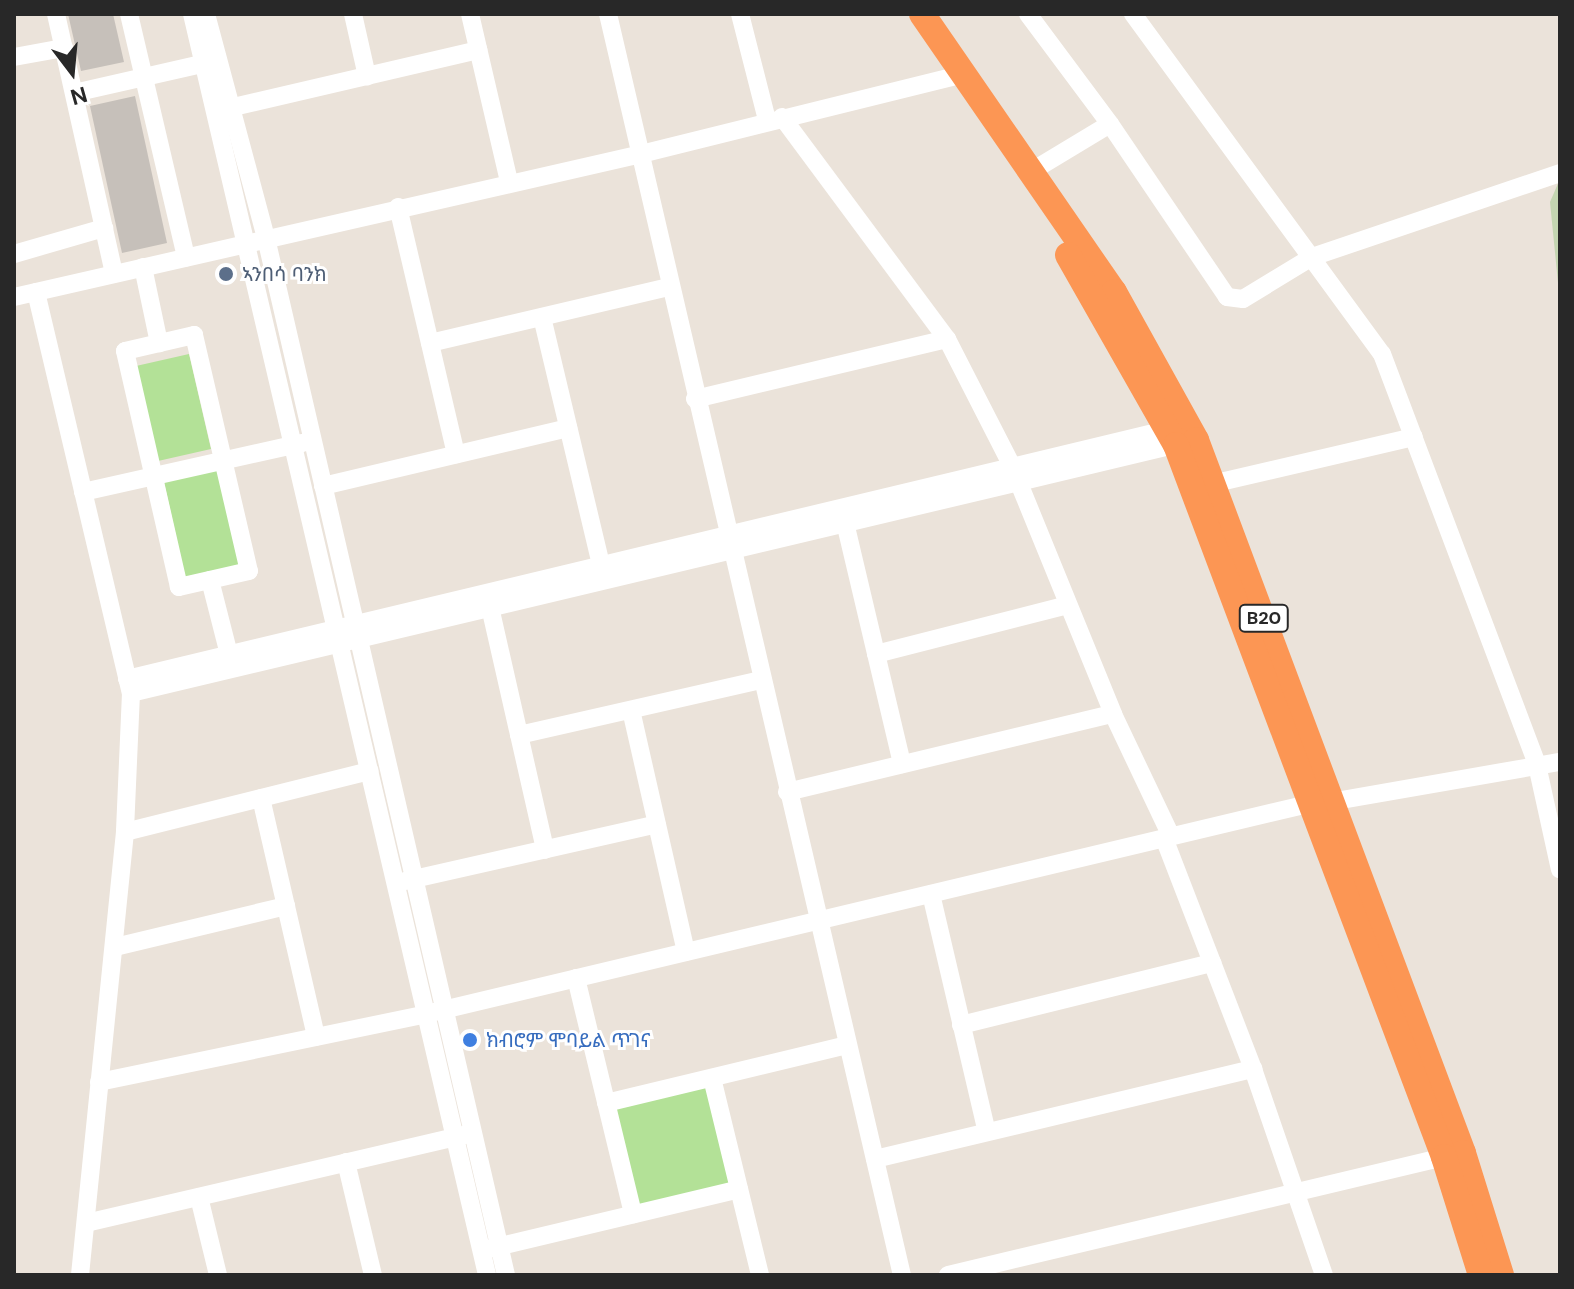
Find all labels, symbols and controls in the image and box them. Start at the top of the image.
north arrow [32,32,112,112]
text: N [67,79,90,112]
place label: ኣንበሳ ባንክ [242,262,327,286]
marker: ኣንበሳ ባንክ [217,265,235,283]
road number: B20 [1238,604,1290,632]
place label: ክብሮም ሞባይል ጥገና [486,1028,651,1052]
marker: ክብሮም ሞባይል ጥገና [461,1031,479,1049]

